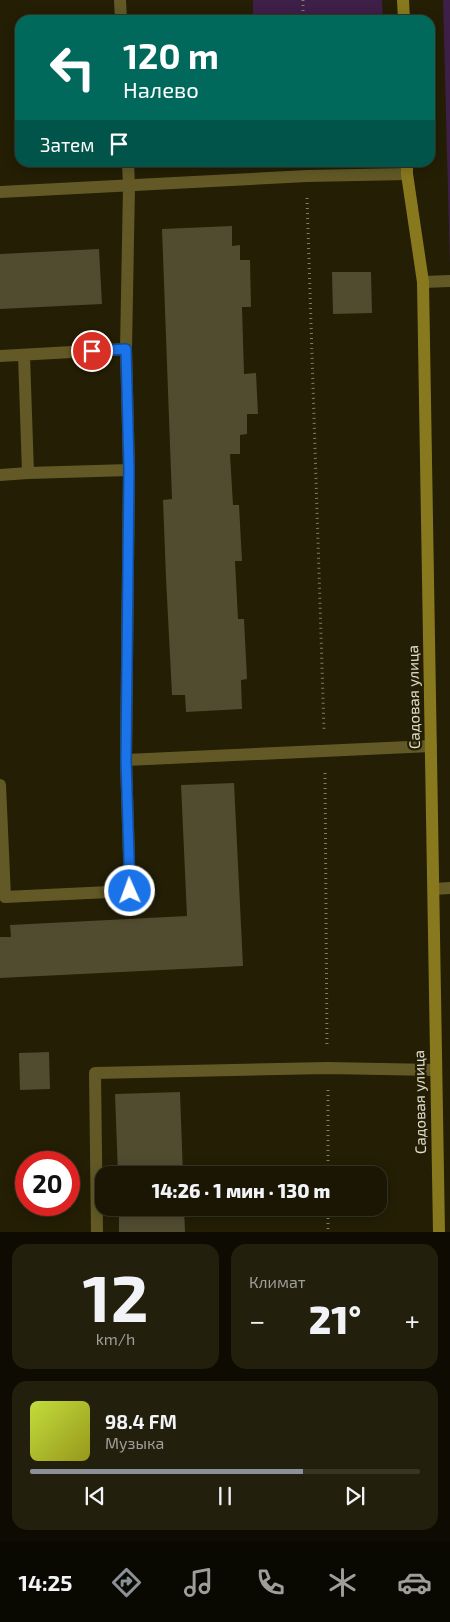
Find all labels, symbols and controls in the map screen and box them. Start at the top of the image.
text: 120 m [123,34,219,76]
icon: left [40,35,105,100]
text: Налево [123,76,199,102]
icon: arrive [105,130,133,158]
text: Затем [40,133,95,156]
pin [71,330,113,372]
icon: arrive [78,337,106,365]
street label: Садовая улица [403,645,424,749]
position arrow [103,864,155,916]
street label: Садовая улица [409,1050,430,1154]
speed limit sign: 20 [15,1151,80,1216]
text: 14:26 · 1 мин · 130 m [152,1179,330,1202]
text: 12 [83,1257,148,1335]
text: Климат [249,1272,306,1291]
text: 21° [309,1296,361,1342]
text: − [249,1303,265,1337]
text: + [405,1303,420,1337]
text: km/h [96,1329,135,1348]
text: 98.4 FM [105,1410,177,1433]
text: Музыка [105,1433,164,1452]
icon: previous [81,1482,109,1510]
icon: pause [211,1482,239,1510]
icon: next [341,1482,369,1510]
icon: directions [109,1565,144,1600]
icon: music [181,1565,216,1600]
icon: phone [253,1565,288,1600]
icon: climate [325,1565,360,1600]
icon: car [397,1565,432,1600]
text: 14:25 [18,1569,73,1595]

